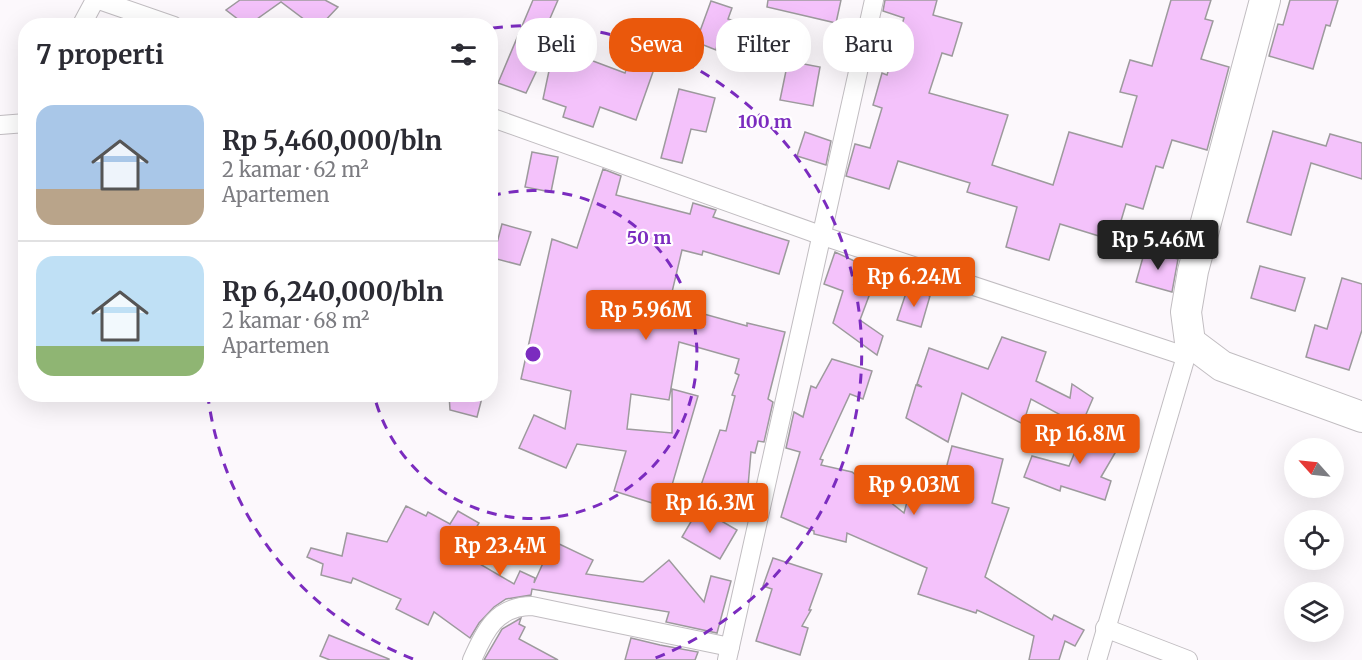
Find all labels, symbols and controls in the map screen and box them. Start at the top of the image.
chip: Beli [516,18,597,72]
chip: Sewa [609,18,704,72]
chip: Filter [716,18,811,72]
chip: Baru [823,18,914,72]
text: 7 properti [36,38,164,71]
icon: filters [447,38,480,71]
text: 100 m [738,110,792,133]
text: Rp 5,460,000/bln [222,124,442,157]
icon: home [84,129,156,201]
text: 2 kamar · 62 m² [222,157,369,182]
text: Apartemen [222,182,329,207]
pin: Rp 5.46M [1096,220,1220,271]
text: 50 m [627,226,671,249]
text: Rp 5.46M [1111,227,1205,252]
pin: Rp 6.24M [852,257,976,308]
text: Rp 6.24M [867,264,961,289]
text: Rp 6,240,000/bln [222,275,444,308]
icon: home [84,280,156,352]
pin: Rp 5.96M [584,290,708,341]
text: Rp 5.96M [600,297,692,322]
text: 2 kamar · 68 m² [222,308,369,333]
text: Apartemen [222,333,329,358]
centre of rings [523,344,543,364]
pin: Rp 16.8M [1018,414,1142,465]
text: Rp 16.8M [1035,421,1125,446]
north arrow [1284,438,1344,498]
map controls [1284,438,1344,642]
pin: Rp 9.03M [852,465,976,516]
text: Rp 9.03M [868,472,960,497]
pin: Rp 16.3M [648,483,772,534]
text: Rp 16.3M [665,490,755,515]
button: locate [1284,510,1344,570]
pin: Rp 23.4M [438,526,562,577]
text: Rp 23.4M [454,533,546,558]
button: layers [1284,582,1344,642]

